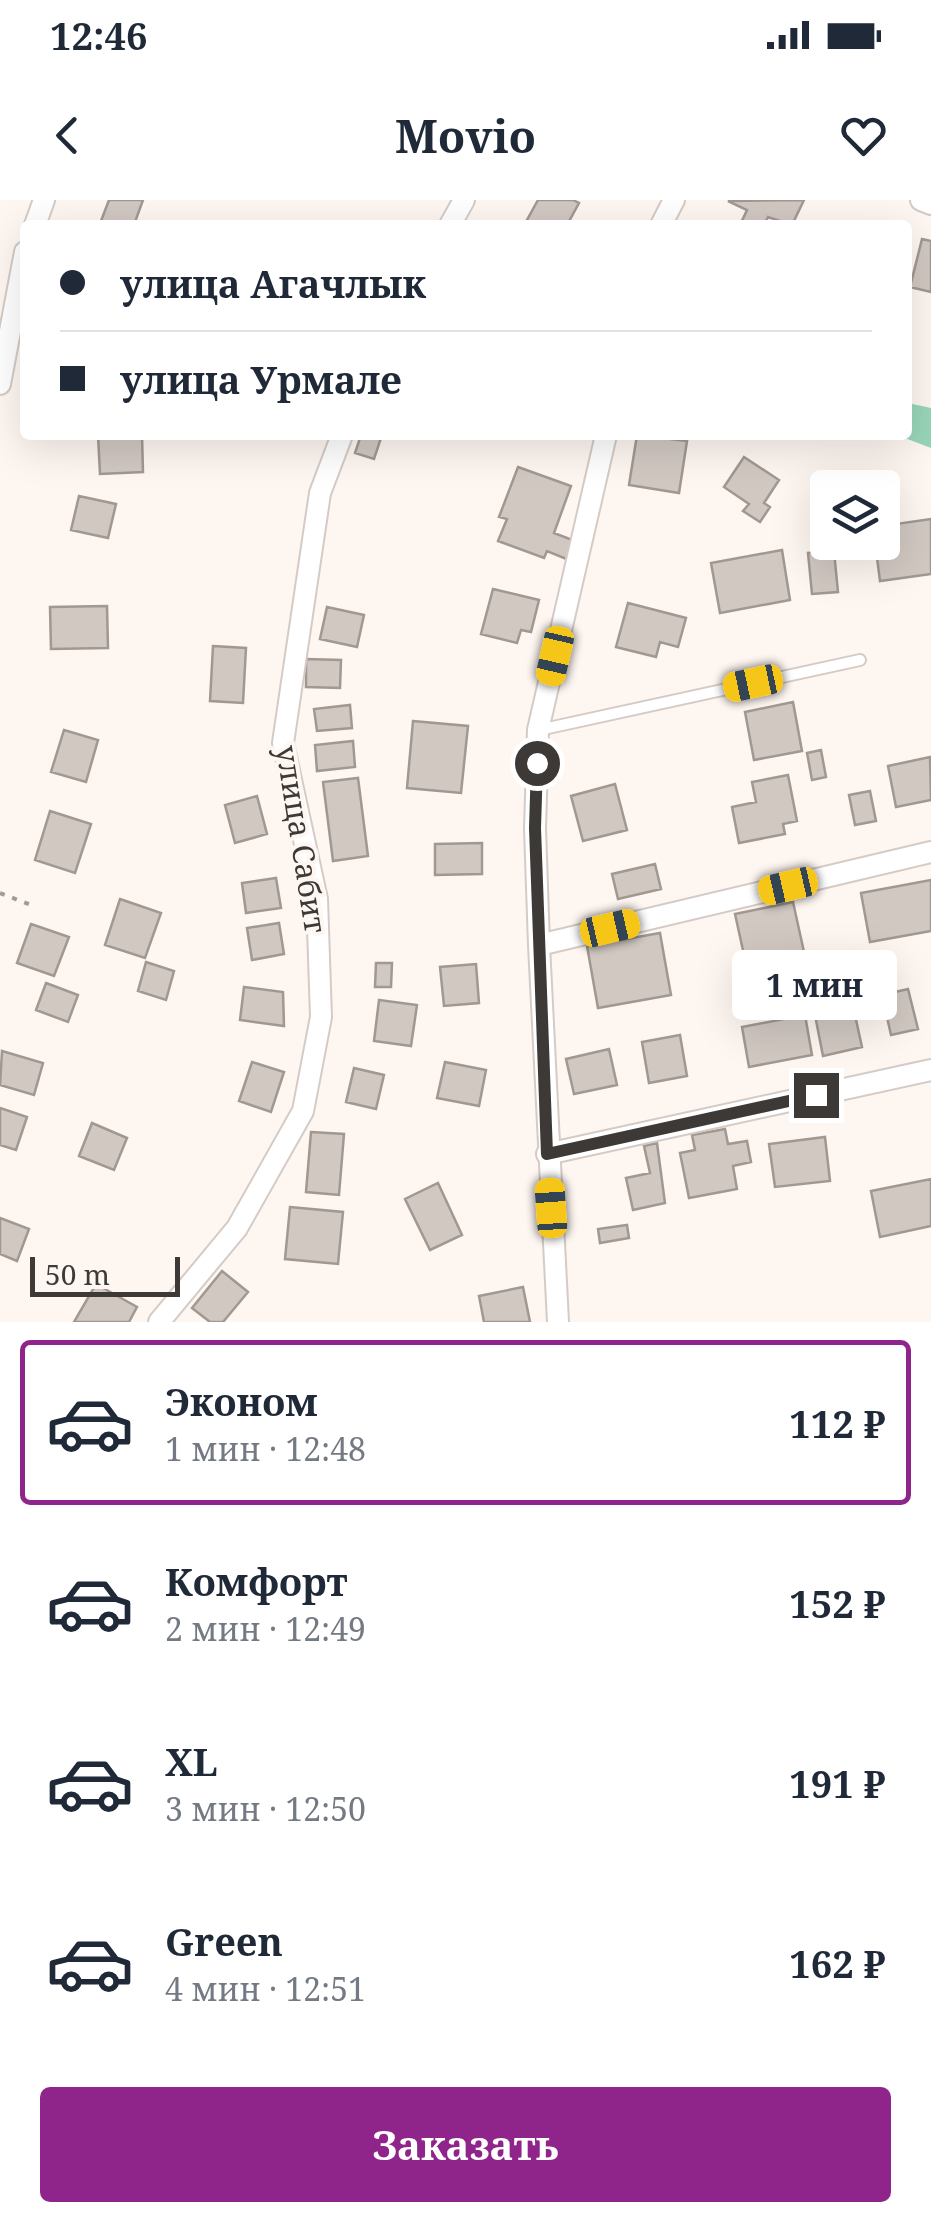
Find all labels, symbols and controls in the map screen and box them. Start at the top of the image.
text: 12:46 [50,9,147,61]
text: Movio [395,105,536,166]
icon: back [40,108,95,163]
icon: heart [836,108,891,163]
text: улица Агачлык [120,257,426,309]
text: улица Урмале [120,353,402,405]
map controls [810,470,900,560]
button: layers [810,470,900,560]
car [534,623,576,689]
car [721,662,785,704]
route start [515,741,560,786]
street label: улица Сабит [267,742,337,936]
car [755,865,821,907]
car [577,907,643,949]
callout: 1 мин [734,950,898,1020]
text: 1 мин [766,963,863,1006]
route end [794,1073,839,1118]
car [534,1177,568,1239]
scale bar [30,1252,180,1296]
text: 50 m [45,1255,110,1293]
text: Эконом [165,1375,318,1427]
icon: car [45,1378,135,1468]
text: 112 ₽ [789,1397,886,1449]
text: 1 мин · 12:48 [165,1427,366,1470]
text: Комфорт [165,1555,348,1607]
icon: car [45,1558,135,1648]
text: 152 ₽ [789,1577,886,1629]
text: 2 мин · 12:49 [165,1607,366,1650]
text: XL [165,1735,218,1787]
icon: car [45,1738,135,1828]
text: 191 ₽ [789,1757,886,1809]
text: 3 мин · 12:50 [165,1787,366,1830]
text: Green [165,1915,283,1967]
icon: car [45,1918,135,2008]
text: 162 ₽ [789,1937,886,1989]
text: 4 мин · 12:51 [165,1967,366,2010]
button: Заказать [40,2087,891,2202]

